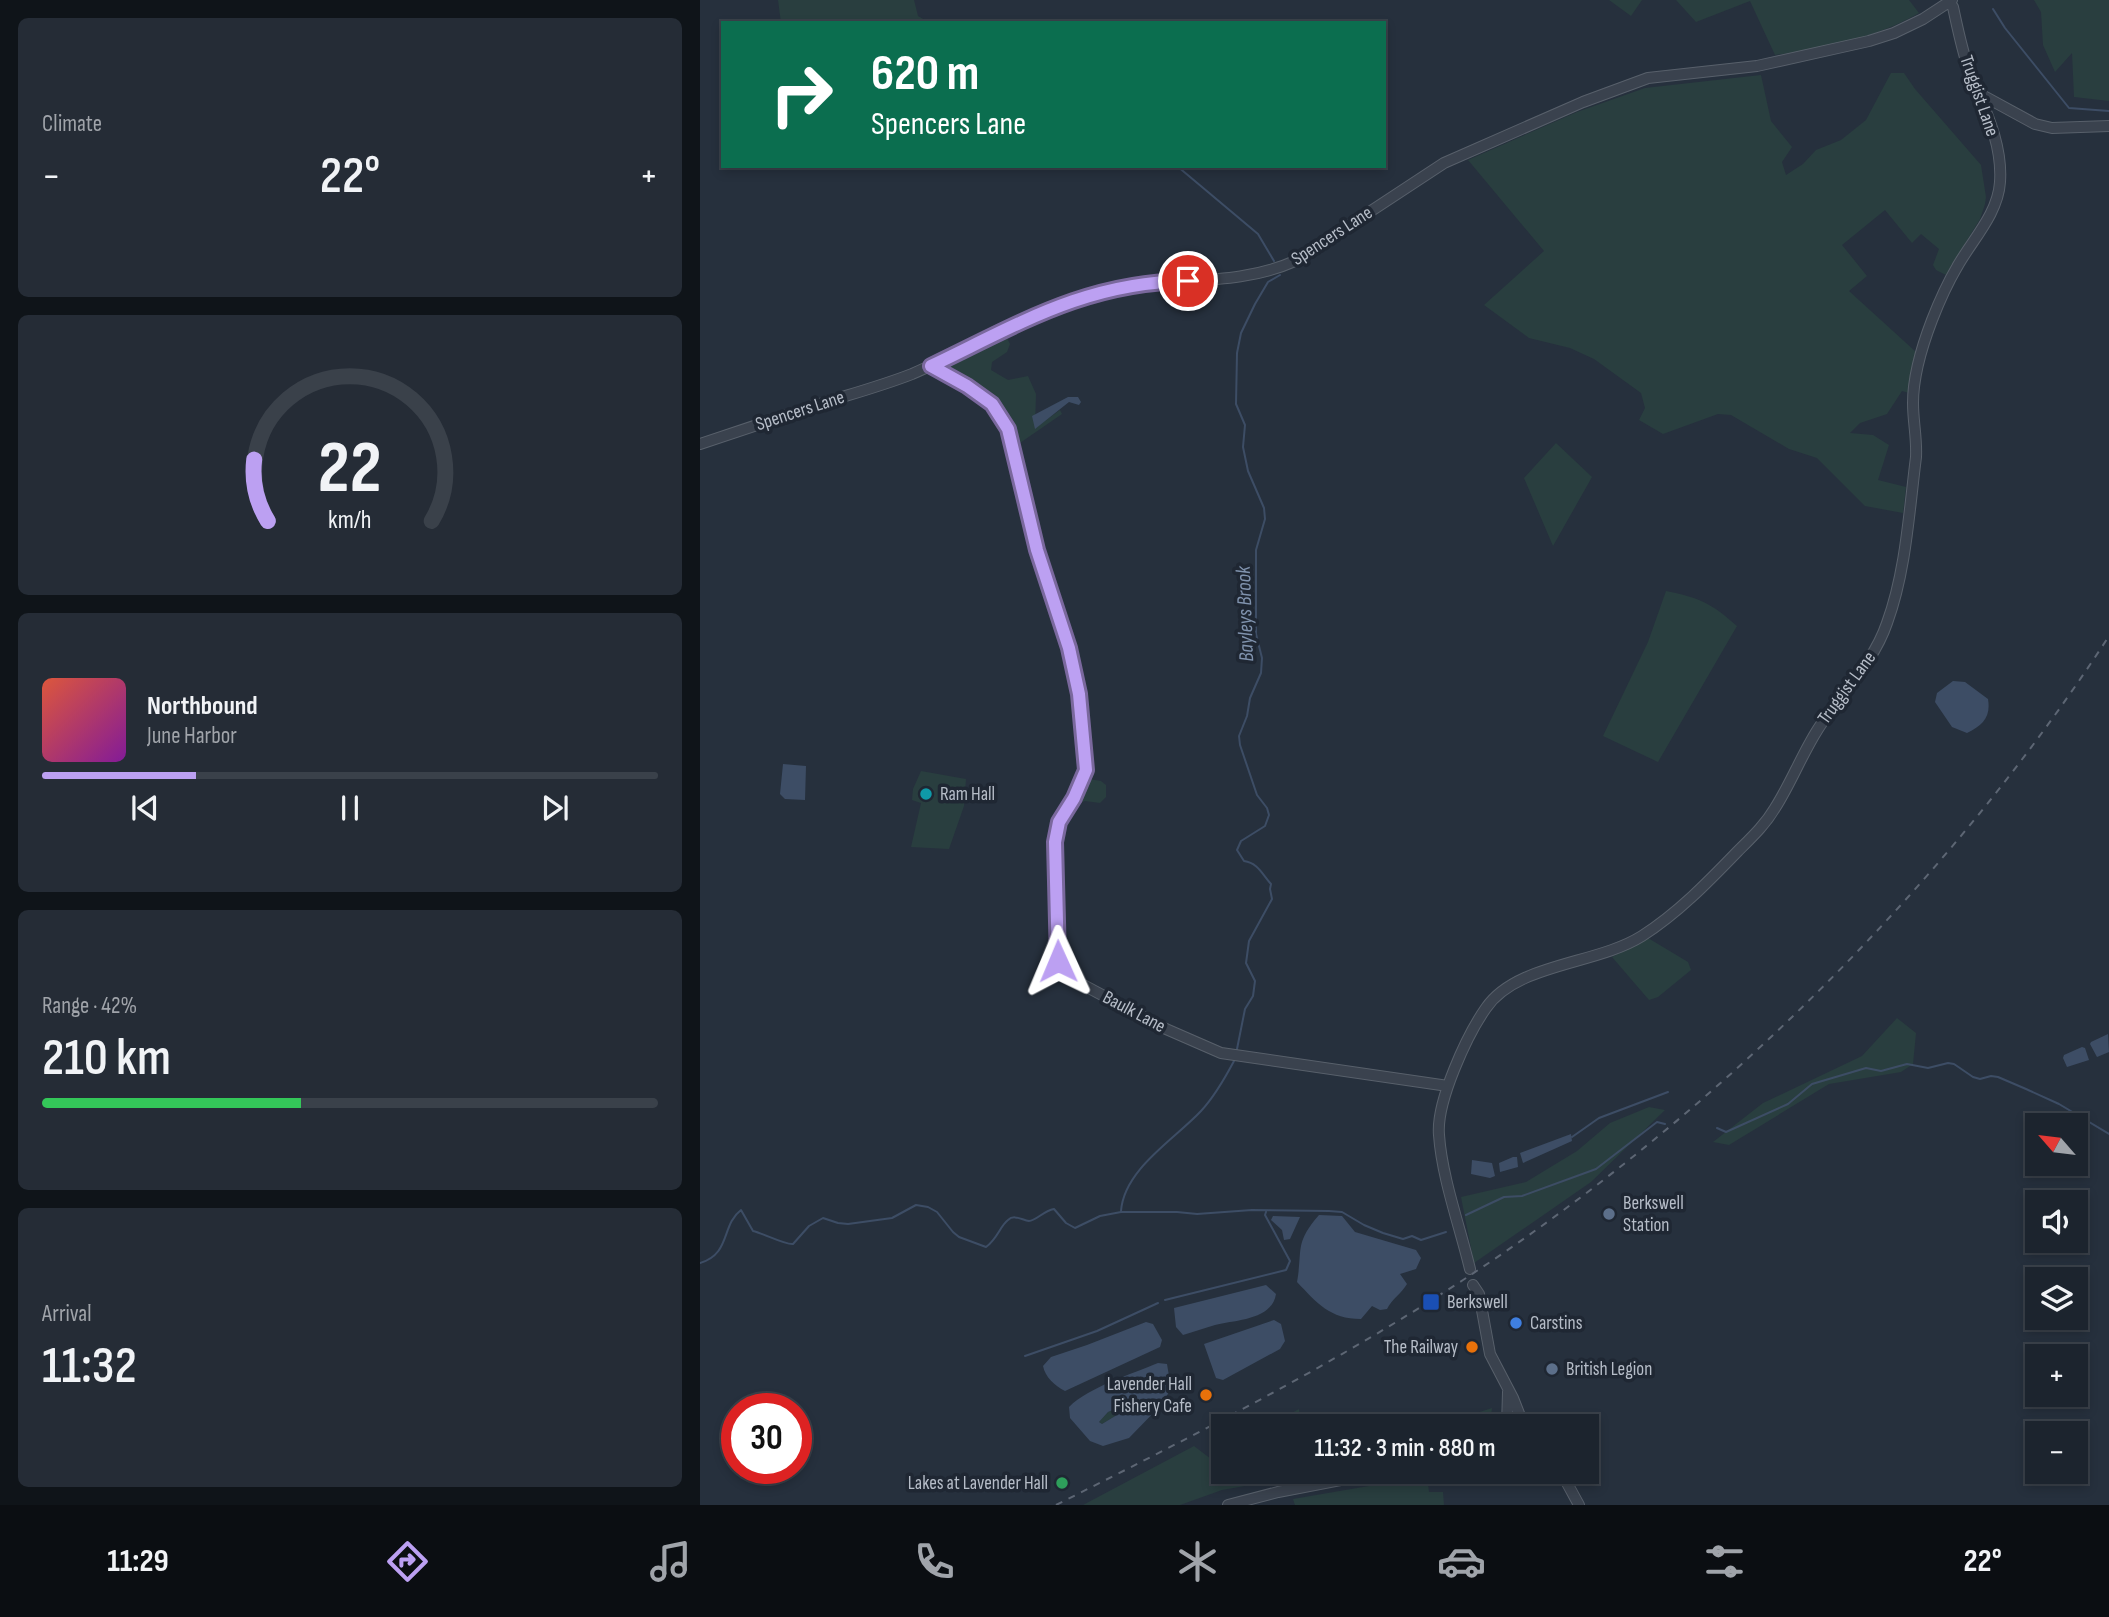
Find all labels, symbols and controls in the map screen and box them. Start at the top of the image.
text: 620 m [871,45,979,104]
icon: right [756,49,847,140]
street label: Truggist Lane [1954,52,2004,140]
text: Spencers Lane [871,105,1026,144]
text: Climate [42,110,102,138]
text: 22° [320,145,380,208]
text: − [42,154,61,199]
text: + [639,154,658,199]
street label: Spencers Lane [1287,201,1377,271]
pin [1158,251,1218,311]
icon: arrive [1169,262,1207,300]
street label: Spencers Lane [753,386,847,436]
text: 22 [318,426,382,514]
text: km/h [328,505,372,536]
water label: Bayleys Brook [1231,565,1259,662]
street label: Truggist Lane [1813,647,1881,729]
text: Northbound [147,691,258,722]
text: June Harbor [147,722,237,750]
place label: Ram Hall [940,783,995,806]
marker: Ram Hall [918,786,934,802]
icon: previous [126,789,164,827]
icon: pause [331,789,369,827]
icon: next [536,789,574,827]
position arrow [1021,924,1095,998]
street label: Baulk Lane [1099,986,1169,1038]
text: Range · 42% [42,992,137,1020]
text: 210 km [42,1027,171,1090]
north arrow [2025,1113,2088,1176]
map controls [2025,1113,2088,1484]
button: sound [2025,1190,2088,1253]
place label: Berkswell Station [1623,1192,1684,1237]
marker: Berkswell Station [1601,1206,1617,1222]
button: layers [2025,1267,2088,1330]
place label: Berkswell [1447,1291,1508,1314]
marker: Berkswell [1421,1292,1441,1312]
text: Arrival [42,1300,91,1328]
place label: Carstins [1530,1312,1583,1335]
marker: Carstins [1508,1315,1524,1331]
text: 11:32 [42,1335,137,1398]
place label: The Railway [1384,1336,1459,1359]
marker: The Railway [1464,1339,1480,1355]
button: + [2025,1344,2088,1407]
place label: British Legion [1566,1358,1652,1381]
marker: British Legion [1544,1361,1560,1377]
place label: Lavender Hall Fishery Cafe [1107,1373,1192,1418]
marker: Lavender Hall Fishery Cafe [1198,1387,1214,1403]
speed limit sign: 30 [721,1393,812,1484]
button: − [2025,1421,2088,1484]
text: 11:32 · 3 min · 880 m [1314,1433,1496,1464]
place label: Lakes at Lavender Hall [908,1472,1048,1495]
marker: Lakes at Lavender Hall [1054,1475,1070,1491]
icon: directions [383,1537,432,1586]
icon: music [646,1537,695,1586]
icon: phone [910,1537,959,1586]
icon: climate [1173,1537,1222,1586]
icon: car [1437,1537,1486,1586]
icon: filters [1700,1537,1749,1586]
text: 11:29 [107,1542,169,1581]
text: 22° [1964,1542,2002,1581]

